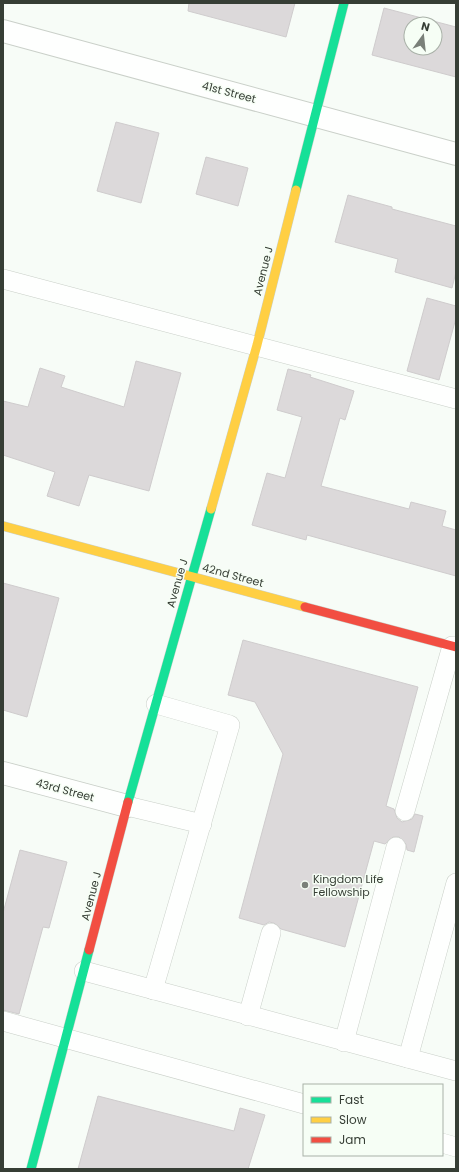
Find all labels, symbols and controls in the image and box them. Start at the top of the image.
north arrow [403,16,443,56]
text: N [420,18,432,35]
street label: 41st Street [200,77,258,107]
street label: Avenue J [249,245,277,297]
street label: Avenue J [162,557,192,609]
street label: 42nd Street [201,559,265,591]
street label: 43rd Street [34,774,96,806]
street label: Avenue J [77,870,105,922]
place label: Kingdom Life Fellowship [313,871,384,900]
marker: Kingdom Life Fellowship [300,880,310,890]
legend [303,1084,443,1156]
text: Fast [339,1091,364,1108]
text: Slow [339,1111,367,1128]
text: Jam [339,1131,366,1148]

